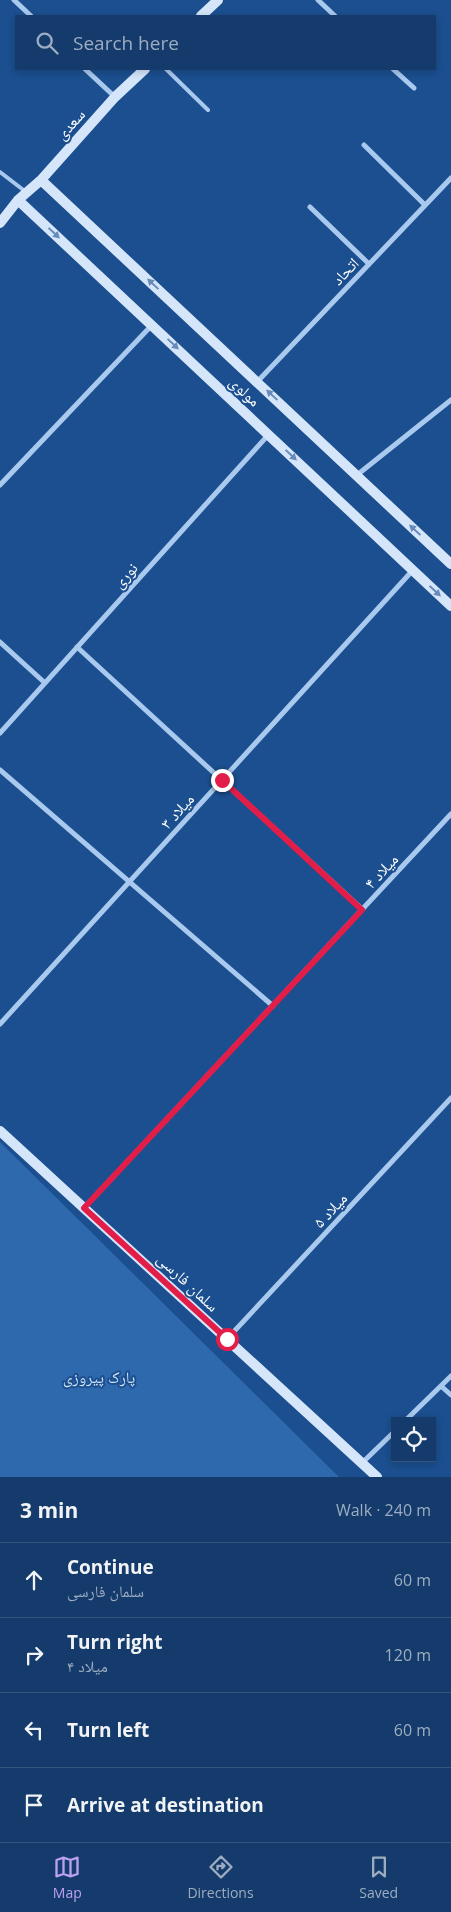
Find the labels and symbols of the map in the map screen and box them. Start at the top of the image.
street label: سعدی [50,104,90,144]
one-way arrow [48,227,60,239]
street label: اتحاد [326,252,364,290]
one-way arrow [147,278,159,290]
one-way arrow [167,338,179,350]
street label: مولوی [224,371,266,411]
one-way arrow [266,389,278,401]
one-way arrow [285,449,297,461]
one-way arrow [410,524,422,536]
street label: نوری [107,557,143,593]
one-way arrow [429,585,441,597]
route end [211,769,234,792]
street label: میلاد ۳ [155,788,199,834]
street label: میلاد ۴ [359,849,403,893]
street label: میلاد ۵ [308,1188,352,1232]
street label: سلمان فارسی [152,1248,224,1316]
route start [216,1328,239,1351]
park label: پارک پیروزی [63,1366,136,1388]

